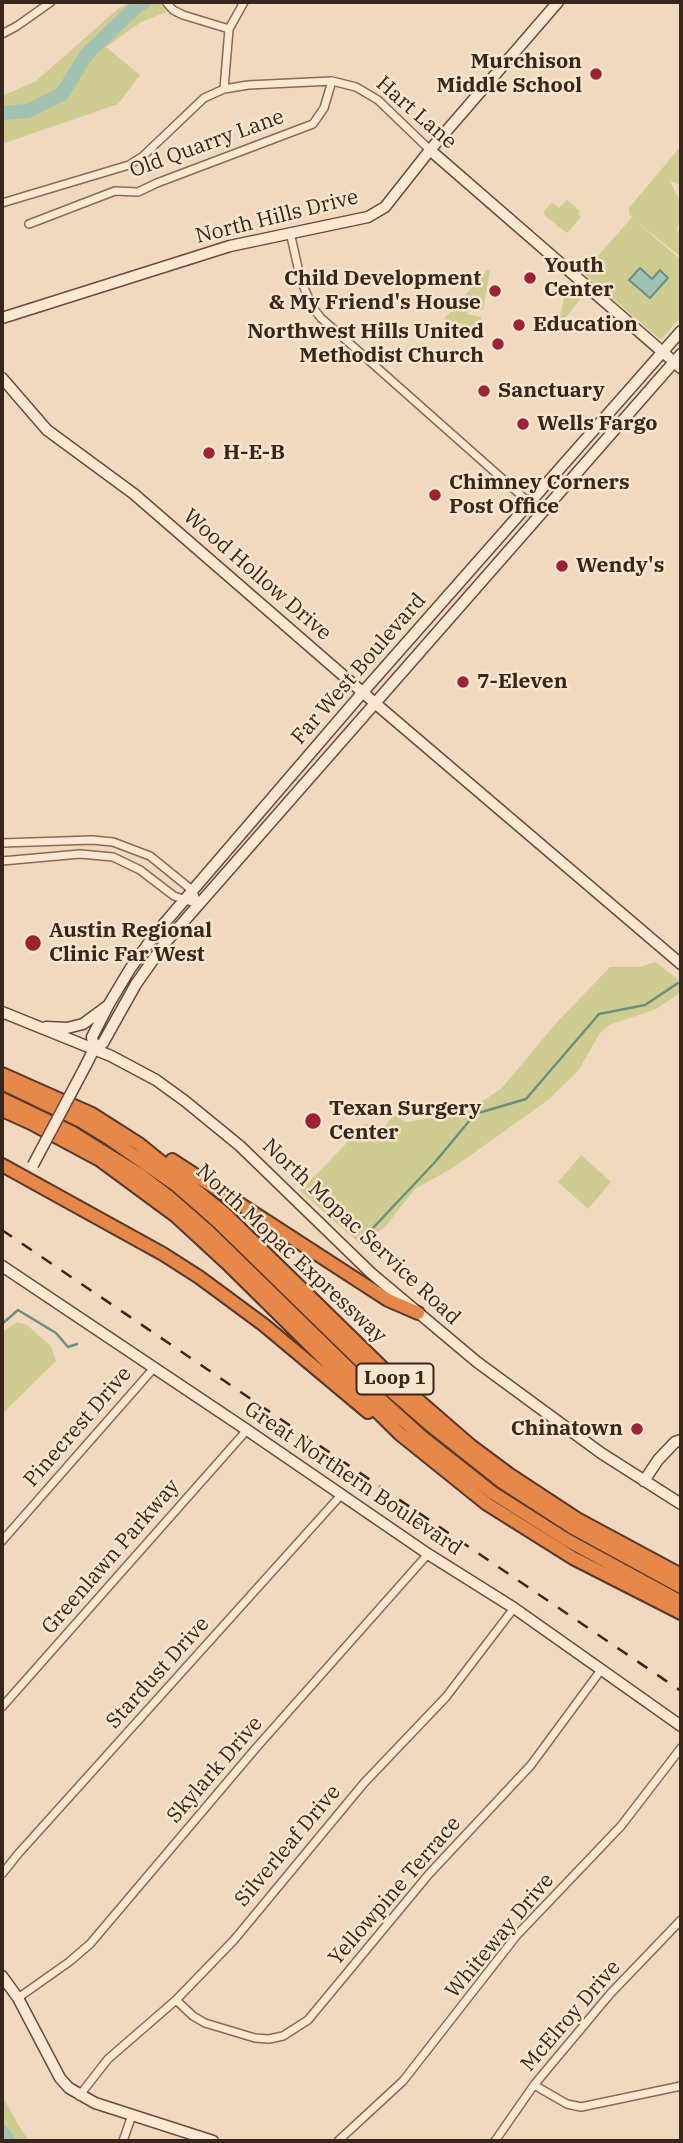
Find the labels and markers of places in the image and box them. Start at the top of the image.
place label: Murchison Middle School [436,49,582,99]
marker: Murchison Middle School [588,66,604,82]
place label: Youth Center [544,253,614,303]
place label: Child Development & My Friend's House [269,266,481,316]
marker: Youth Center [522,270,538,286]
marker: Child Development & My Friend's House [487,283,503,299]
place label: Education [533,312,638,338]
marker: Education [511,317,527,333]
place label: Northwest Hills United Methodist Church [247,319,484,369]
marker: Northwest Hills United Methodist Church [490,336,506,352]
place label: Sanctuary [498,378,605,404]
marker: Sanctuary [476,383,492,399]
place label: Wells Fargo [537,411,658,437]
marker: Wells Fargo [515,416,531,432]
place label: H-E-B [223,440,285,466]
marker: H-E-B [201,445,217,461]
place label: Chimney Corners Post Office [449,470,630,520]
marker: Chimney Corners Post Office [427,487,443,503]
place label: Wendy's [576,553,664,579]
marker: Wendy's [554,558,570,574]
place label: 7-Eleven [477,669,568,695]
marker: 7-Eleven [455,674,471,690]
place label: Austin Regional Clinic Far West [49,918,212,968]
marker: Austin Regional Clinic Far West [23,933,43,953]
place label: Texan Surgery Center [329,1096,481,1146]
marker: Texan Surgery Center [303,1111,323,1131]
place label: Chinatown [511,1416,623,1442]
marker: Chinatown [629,1421,645,1437]

